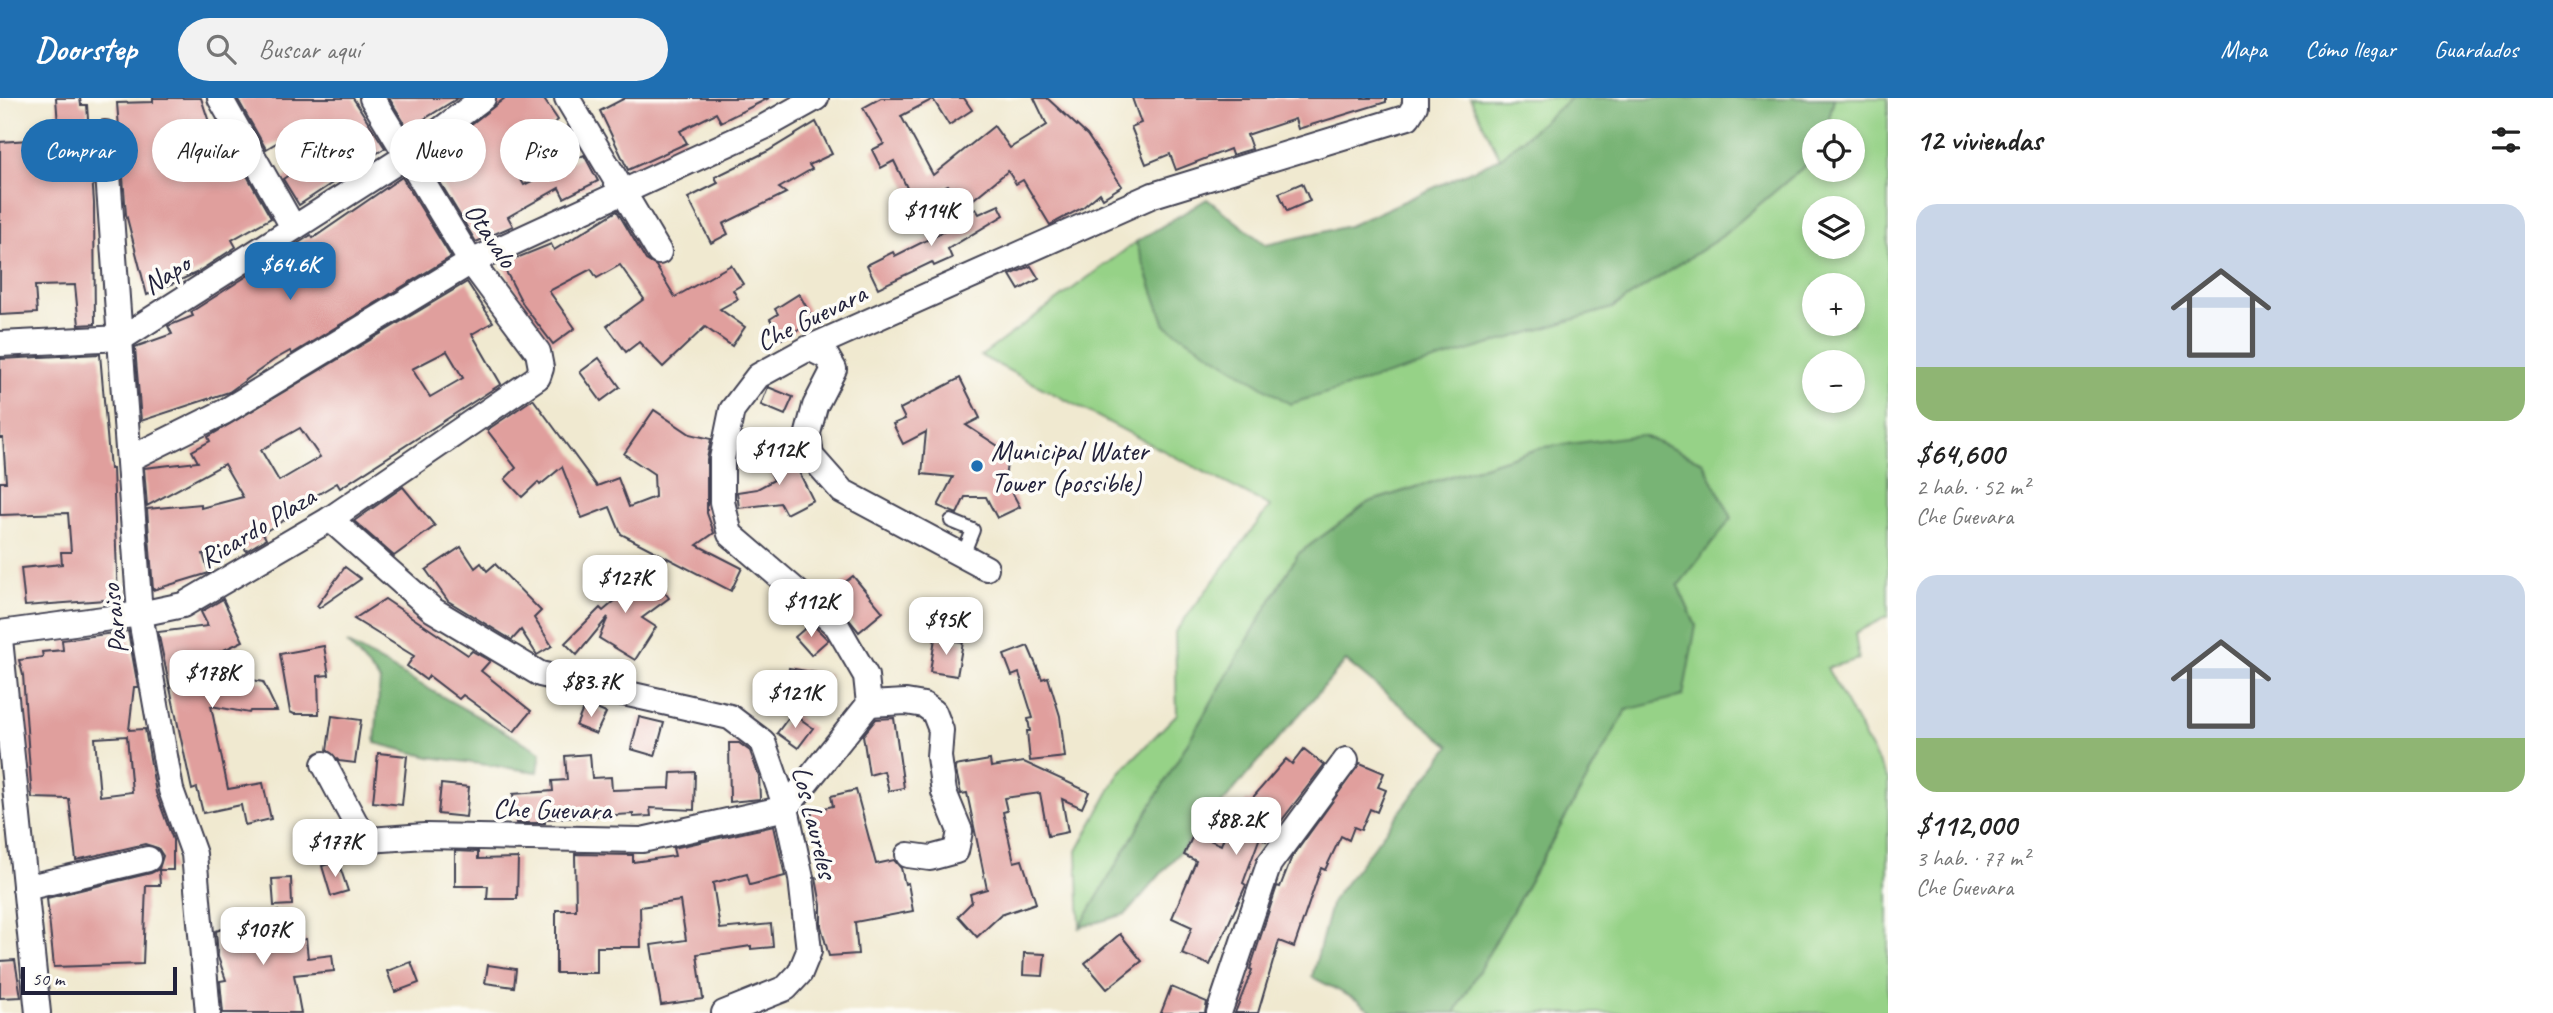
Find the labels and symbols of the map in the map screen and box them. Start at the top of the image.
pin: $114K [882,188,980,248]
street label: Otavalo [457,196,527,276]
pin: $64.6K [233,242,347,302]
street label: Napo [136,244,199,302]
street label: Che Guevara [750,275,873,359]
pin: $112K [730,428,828,487]
place label: Municipal Water Tower (possible) [991,433,1150,500]
marker: Municipal Water Tower (possible) [969,458,985,474]
street label: Ricardo Plaza [192,478,323,575]
pin: $127K [576,556,674,615]
street label: Paraiso [92,580,136,656]
pin: $112K [762,580,860,639]
pin: $95K [905,598,987,657]
pin: $178K [163,650,261,710]
pin: $83.7K [534,660,648,719]
pin: $121K [746,670,844,730]
street label: Los Laureles [784,762,846,884]
street label: Che Guevara [493,790,613,828]
pin: $88.2K [1179,798,1293,857]
pin: $177K [286,820,384,879]
pin: $107K [214,908,312,967]
scale bar [21,964,177,996]

